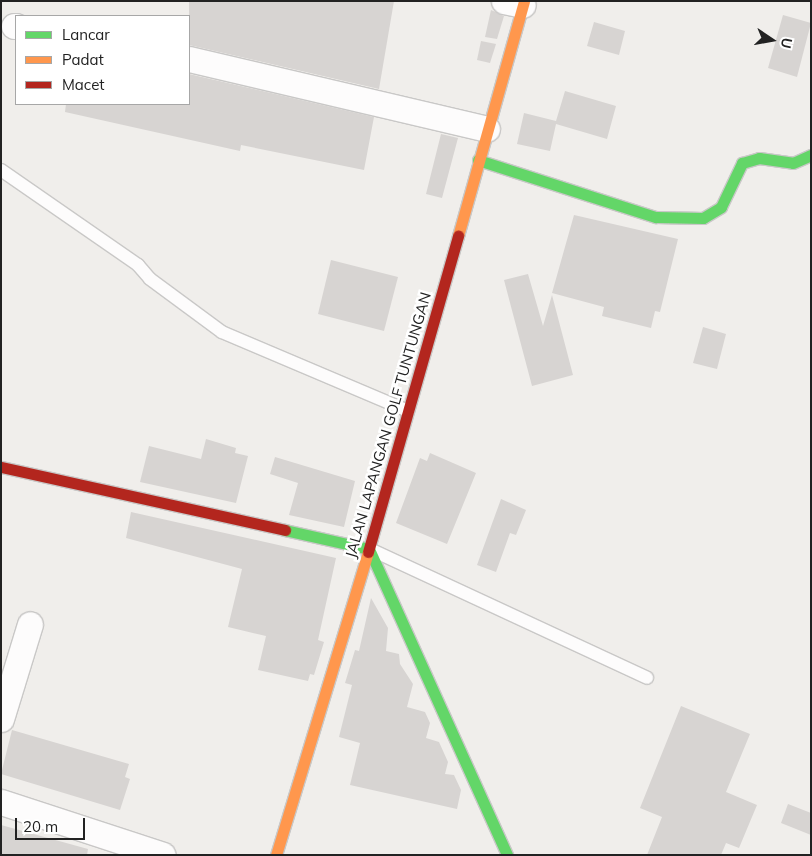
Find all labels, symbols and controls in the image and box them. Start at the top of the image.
legend [15,15,190,105]
north arrow [747,15,797,65]
text: Lancar [62,25,110,44]
text: U [777,36,797,50]
text: Padat [62,50,104,69]
text: Macet [62,75,105,94]
street label: JALAN LAPANGAN GOLF TUNTUNGAN [341,290,435,560]
scale bar [18,808,88,840]
text: 20 m [23,817,58,836]

